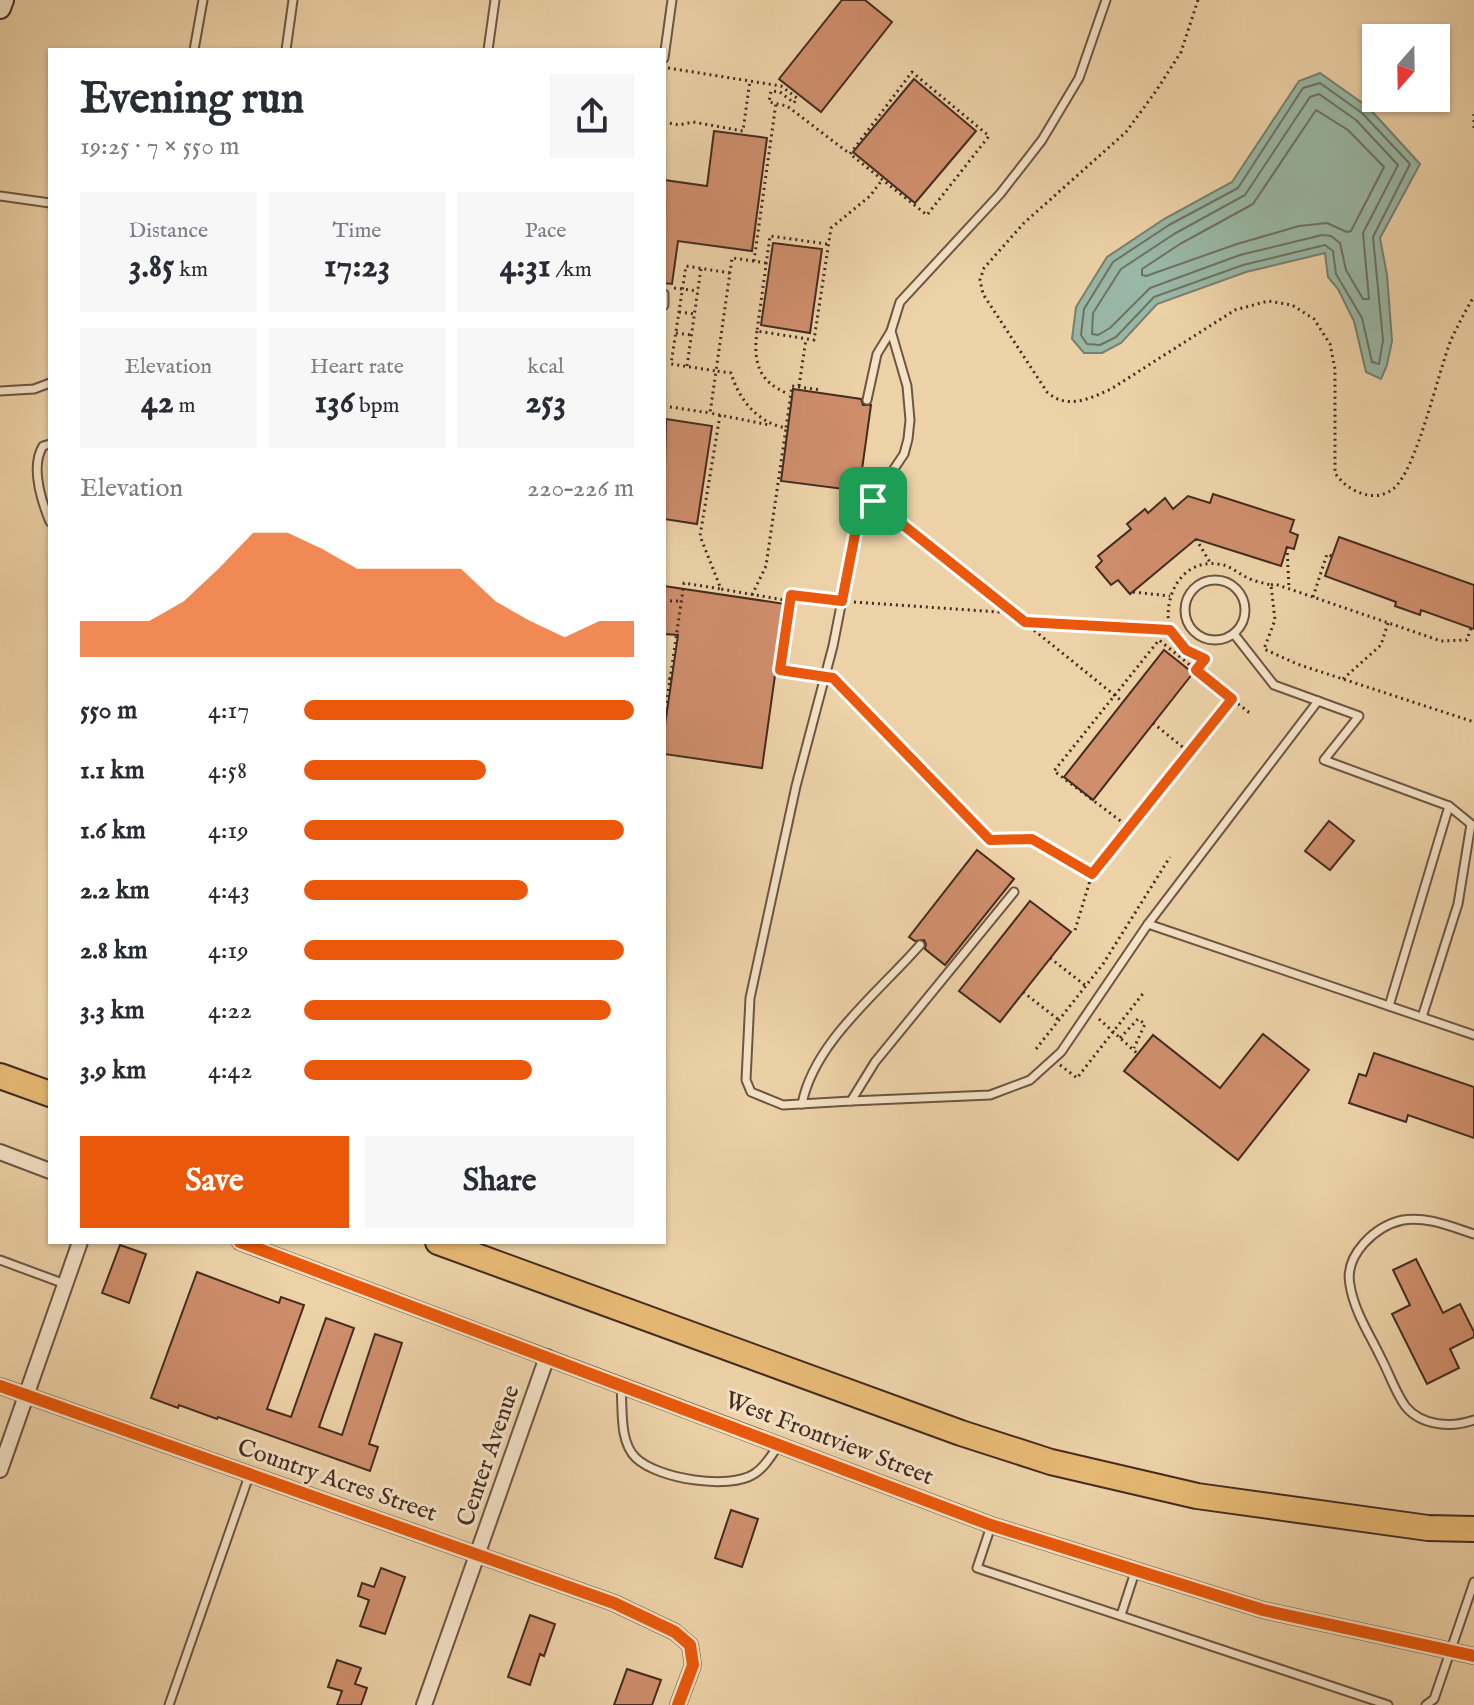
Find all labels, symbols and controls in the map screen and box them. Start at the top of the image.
north arrow [1362,24,1450,112]
map controls [1362,24,1450,112]
text: Evening run [80,72,304,128]
button: share [550,74,634,158]
text: 19:25 · 7 × 550 m [80,130,240,163]
text: Distance [129,217,208,245]
text: Time [333,217,381,245]
text: Pace [525,217,566,245]
text: 3.85 [129,245,174,288]
text: 17:23 [324,245,390,288]
text: 4:31 [500,245,551,288]
text: km [174,256,208,284]
text: /km [551,256,592,284]
text: Elevation [125,353,212,381]
text: Heart rate [310,353,404,381]
text: kcal [527,353,564,381]
text: 42 [141,381,174,424]
text: 136 [314,381,354,424]
text: 253 [525,381,566,424]
text: m [174,392,196,420]
text: bpm [354,392,400,420]
pin [839,467,907,535]
text: Elevation [80,472,183,505]
text: 220–226 m [527,472,634,505]
icon: arrive [851,479,895,523]
text: 550 m [80,694,137,727]
text: 4:17 [208,694,249,727]
text: 1.1 km [80,754,145,787]
text: 4:58 [208,754,247,787]
text: 1.6 km [80,814,146,847]
text: 4:19 [208,814,249,847]
text: 2.2 km [80,874,150,907]
text: 4:43 [208,874,250,907]
text: 2.8 km [80,934,148,967]
text: 4:19 [208,934,249,967]
text: 3.3 km [80,994,145,1027]
text: 4:22 [208,994,252,1027]
text: 3.9 km [80,1054,146,1087]
text: 4:42 [208,1054,253,1087]
button: Save [80,1136,349,1228]
button: Share [365,1136,634,1228]
street label: Center Avenue [450,1381,528,1531]
street label: West Frontview Street [720,1385,938,1493]
street label: Country Acres Street [233,1432,441,1530]

